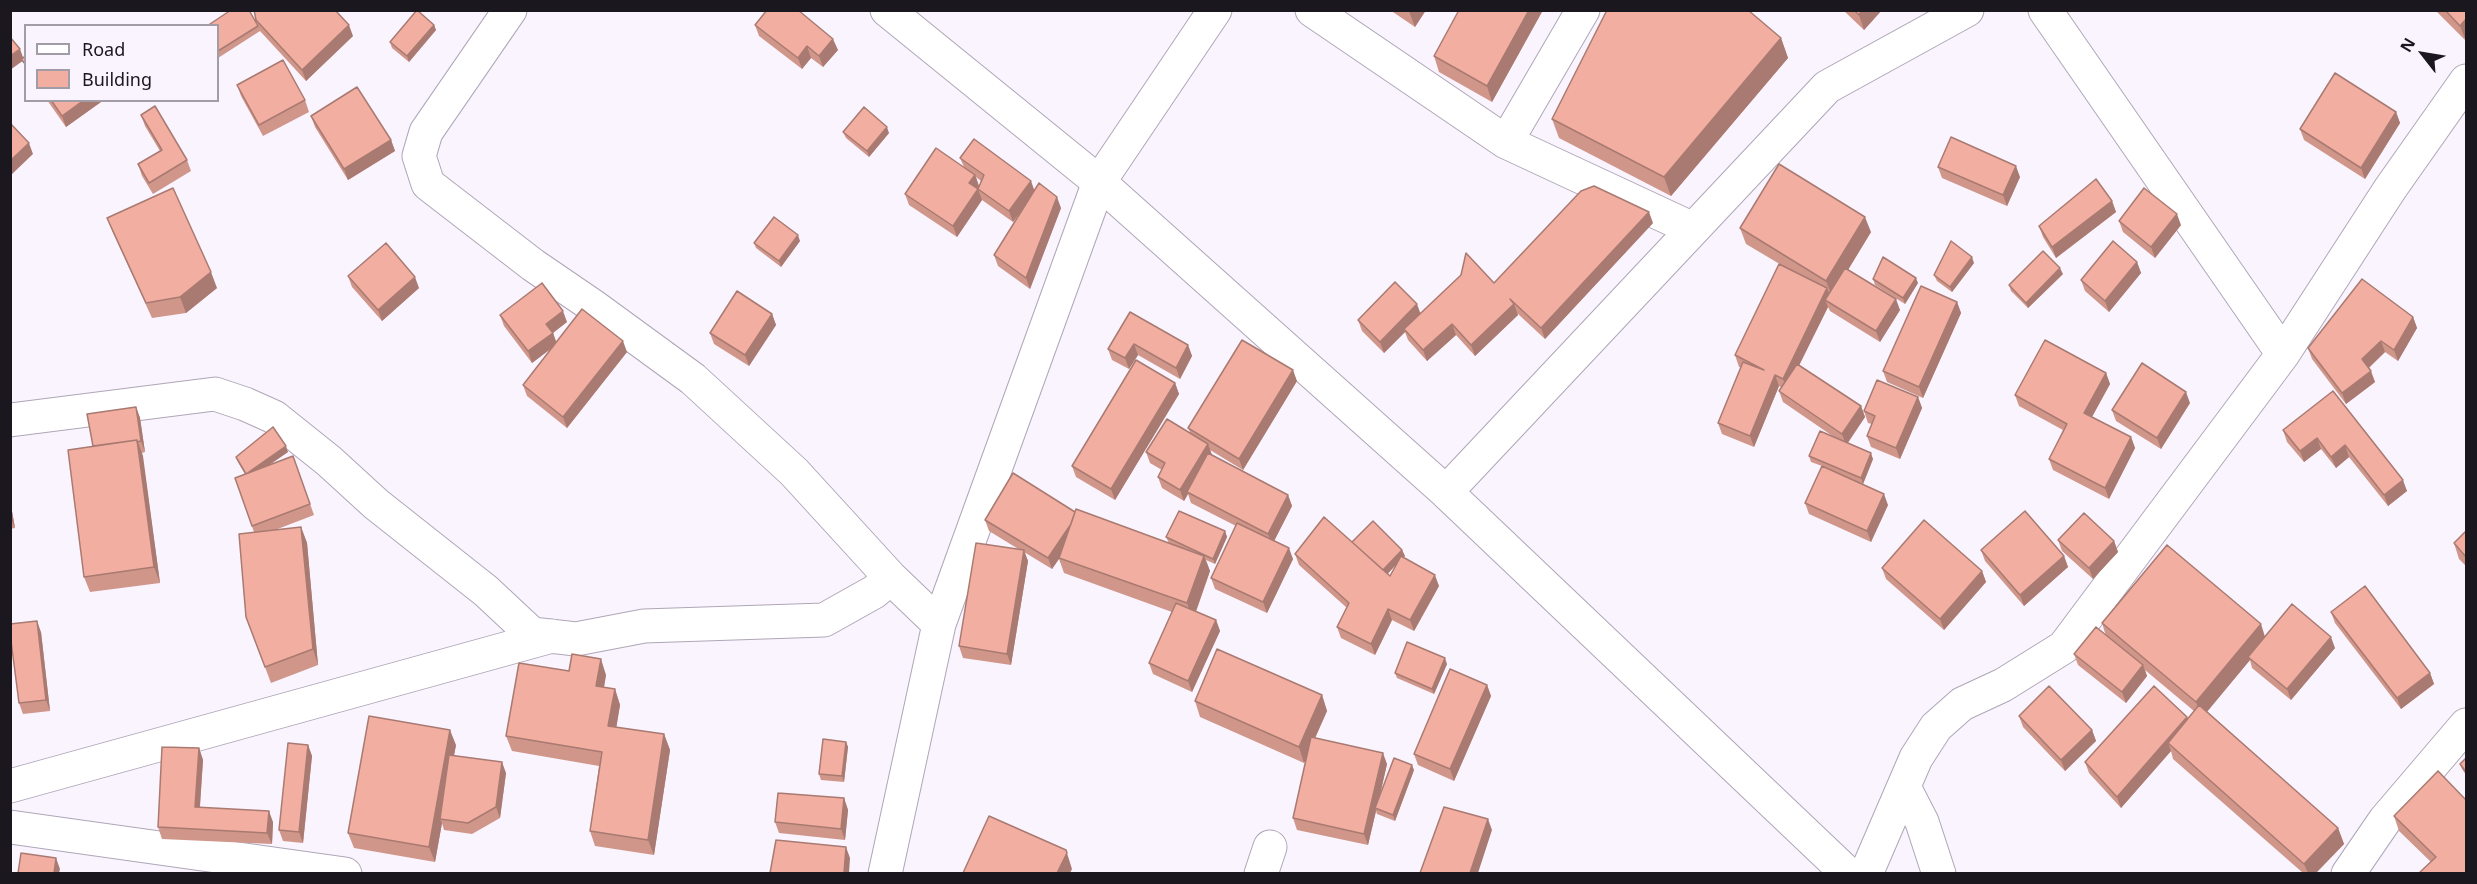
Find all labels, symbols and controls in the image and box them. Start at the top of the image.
legend [24,24,219,102]
north arrow [2393,24,2453,84]
text: N [2395,33,2420,56]
text: Road [82,37,125,61]
text: Building [82,67,152,91]

